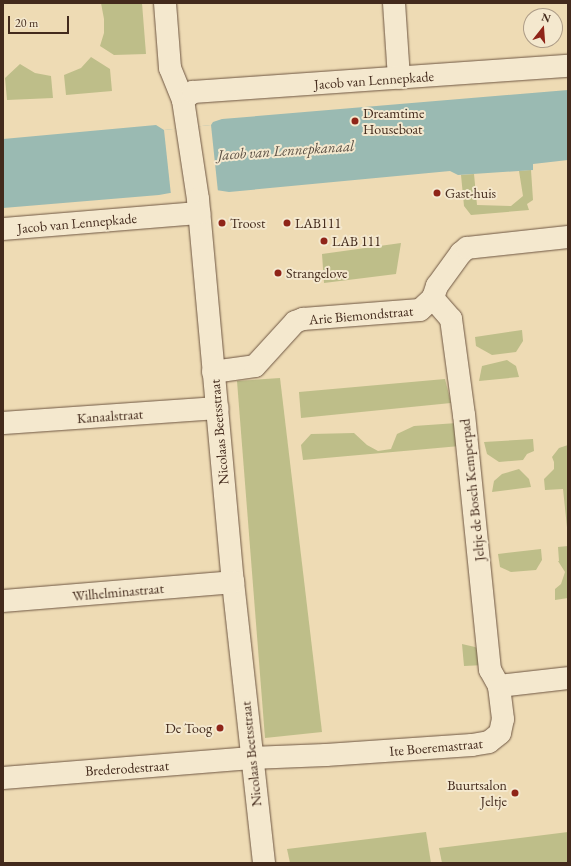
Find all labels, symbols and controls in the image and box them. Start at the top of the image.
scale bar [10,8,71,34]
north arrow [523,8,563,48]
text: N [540,9,553,25]
text: 20 m [15,15,38,31]
street label: Jacob van Lennepkade [314,67,434,93]
place label: Dreamtime Houseboat [363,105,424,138]
marker: Dreamtime Houseboat [350,116,360,126]
water label: Jacob van Lennepkanaal [217,136,355,164]
place label: Gast-huis [445,185,496,201]
marker: Gast-huis [432,188,442,198]
street label: Jacob van Lennepkade [16,209,138,237]
place label: Troost [230,215,265,231]
place label: LAB111 [295,215,341,231]
marker: Troost [217,218,227,228]
marker: LAB111 [282,218,292,228]
place label: LAB 111 [332,233,381,249]
marker: LAB 111 [319,236,329,246]
place label: Strangelove [286,265,347,281]
marker: Strangelove [273,268,283,278]
street label: Arie Biemondstraat [308,302,414,328]
street label: Nicolaas Beetsstraat [206,379,232,485]
street label: Kanaalstraat [76,405,144,427]
street label: Jeltje de Bosch Kemperpad [456,418,488,562]
street label: Wilhelminastraat [72,580,164,604]
street label: Nicolaas Beetsstraat [237,701,265,807]
place label: De Toog [165,720,212,736]
marker: De Toog [215,723,225,733]
street label: Ite Boeremastraat [389,735,483,759]
street label: Brederodestraat [84,757,170,779]
place label: Buurtsalon Jeltje [447,777,507,810]
marker: Buurtsalon Jeltje [510,788,520,798]

